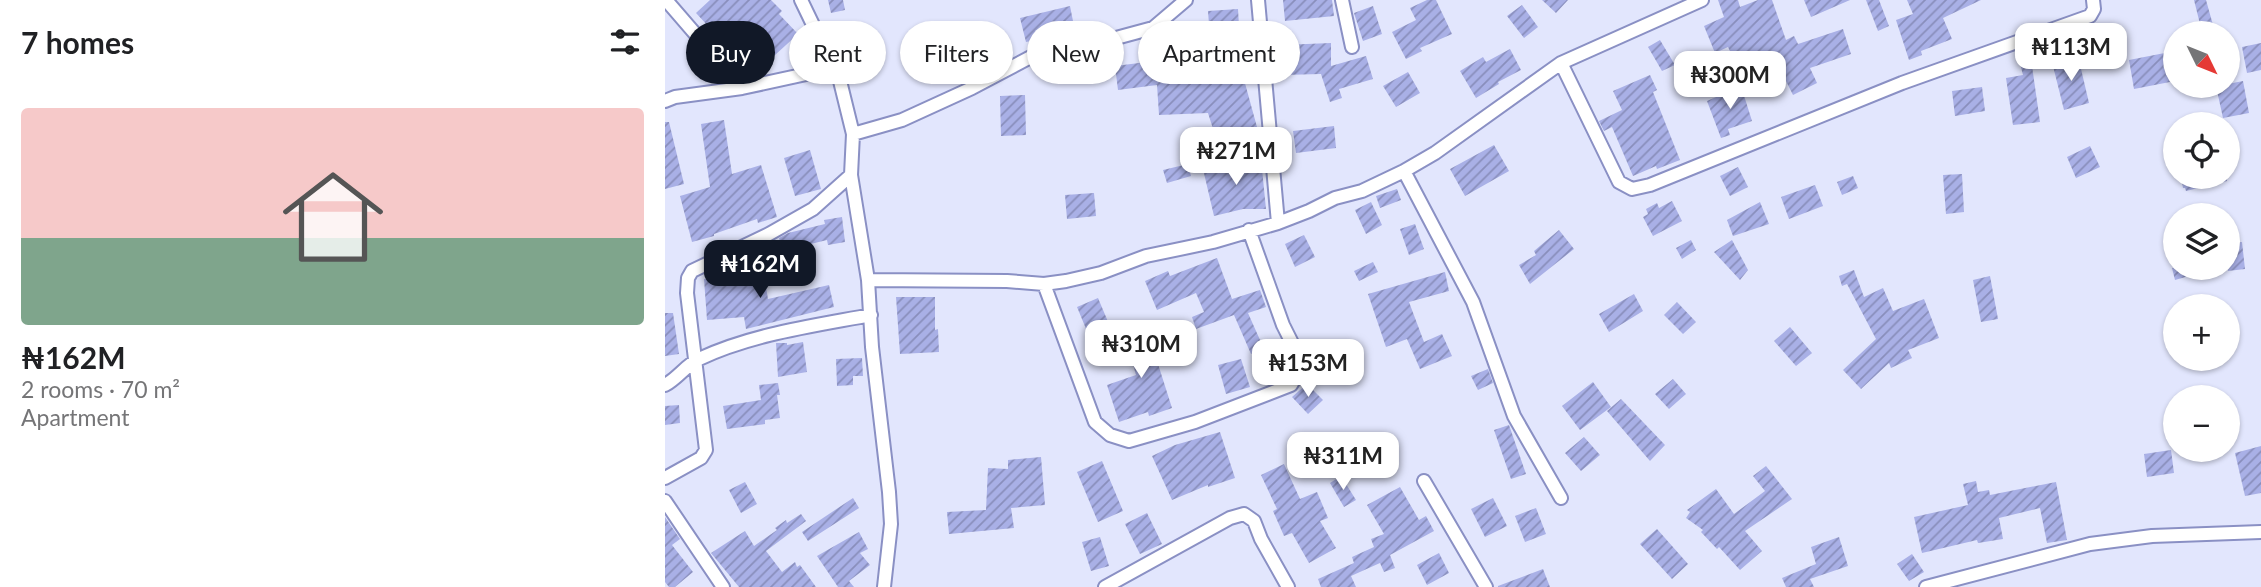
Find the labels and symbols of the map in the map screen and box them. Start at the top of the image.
north arrow [2163,21,2240,98]
pin: ₦113M [2022,24,2120,83]
pin: ₦300M [1681,52,1779,111]
pin: ₦271M [1187,128,1285,187]
pin: ₦162M [711,240,809,300]
pin: ₦310M [1092,320,1190,380]
pin: ₦153M [1259,340,1357,399]
pin: ₦311M [1294,433,1392,492]

